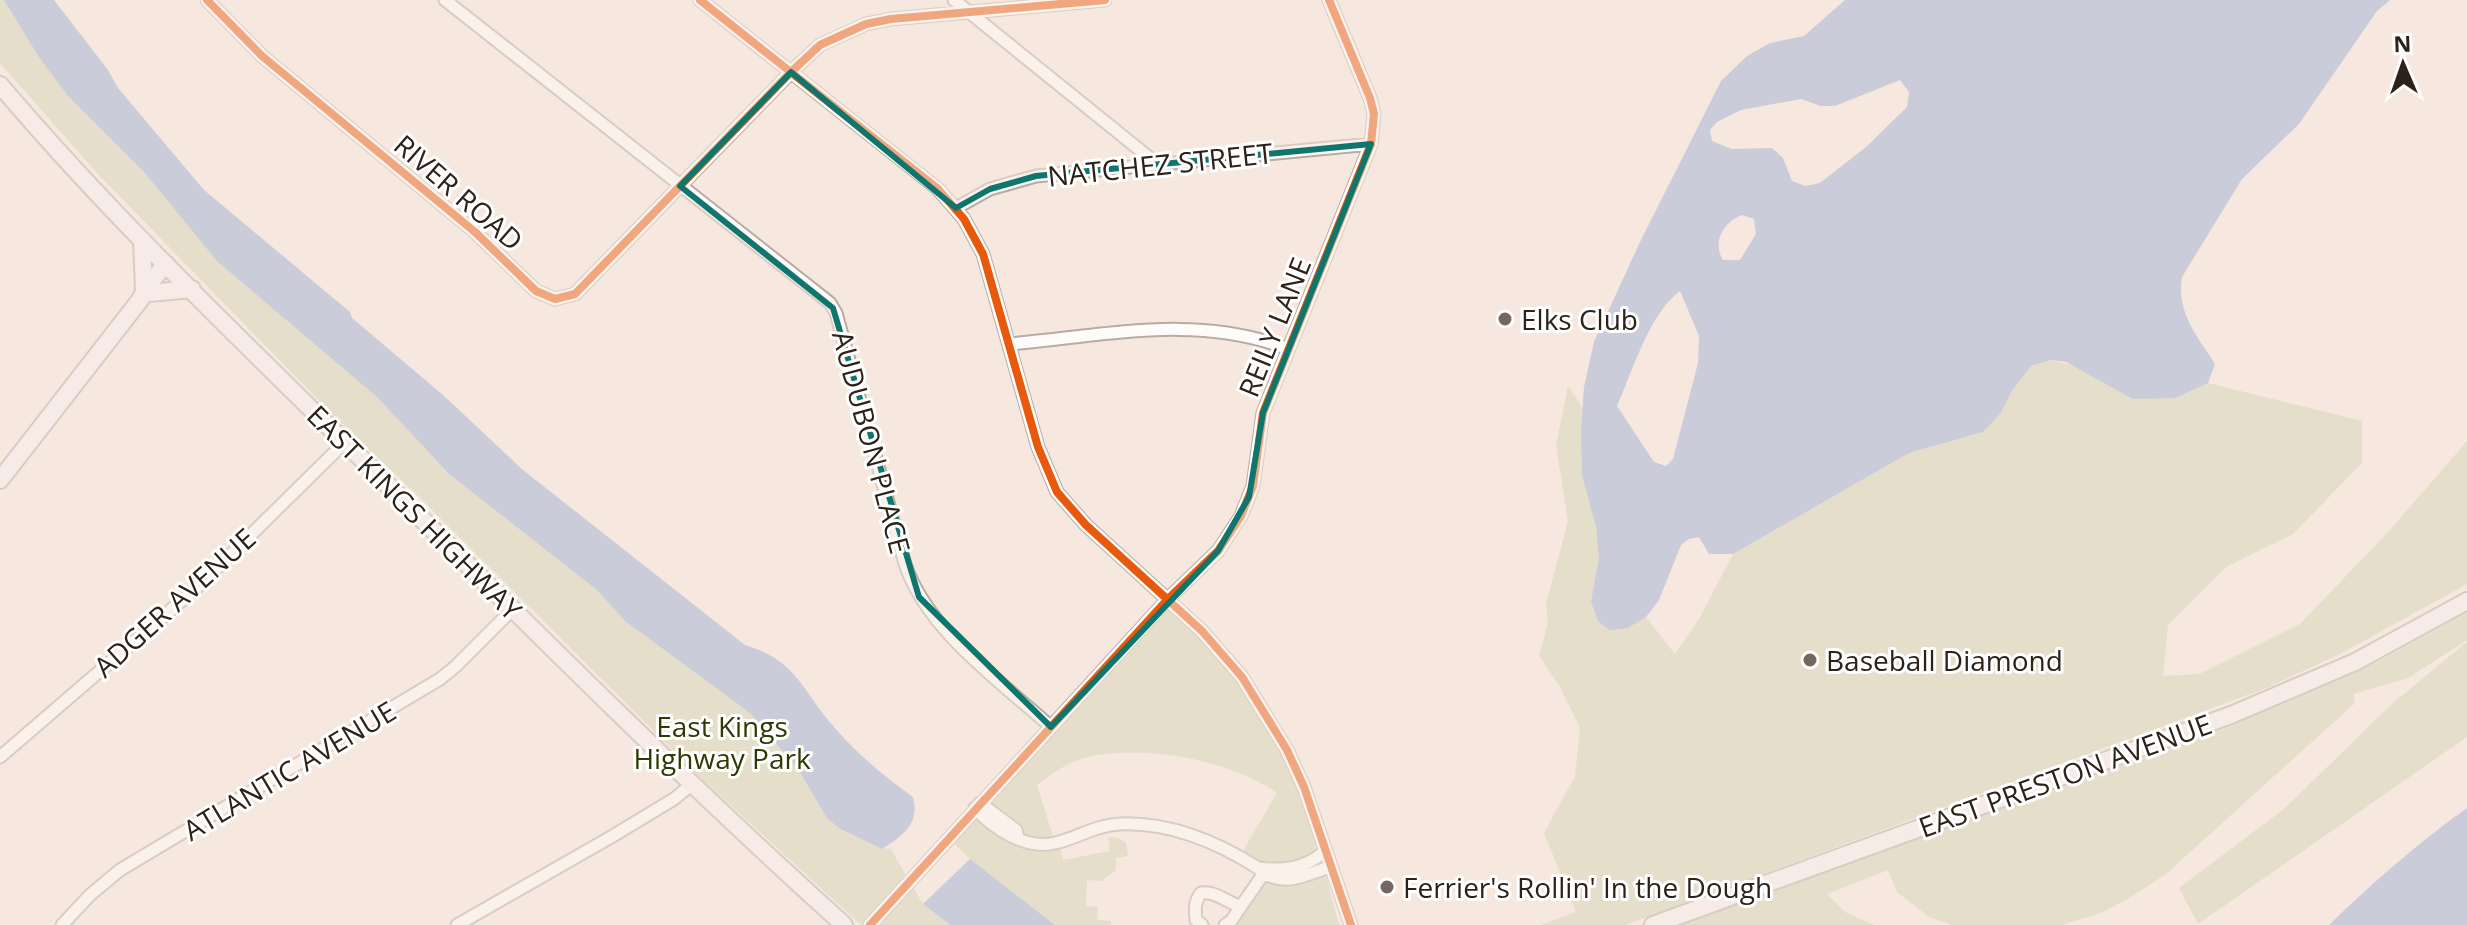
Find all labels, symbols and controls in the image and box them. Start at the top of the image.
north arrow [2363,24,2443,104]
text: N [2393,28,2412,58]
street label: RIVER ROAD [387,126,531,258]
street label: NATCHEZ STREET [1046,133,1275,195]
street label: REILY LANE [1229,252,1319,402]
place label: Elks Club [1521,300,1638,338]
marker: Elks Club [1496,310,1514,328]
street label: AUDUBON PLACE [824,326,920,558]
street label: EAST KINGS HIGHWAY [299,396,531,628]
street label: ADGER AVENUE [85,519,263,685]
place label: Baseball Diamond [1826,641,2063,679]
marker: Baseball Diamond [1801,651,1819,669]
street label: ATLANTIC AVENUE [176,691,402,849]
street label: EAST PRESTON AVENUE [1913,704,2217,846]
park label: East Kings Highway Park [633,707,811,777]
place label: Ferrier's Rollin' In the Dough [1403,868,1772,906]
marker: Ferrier's Rollin' In the Dough [1378,878,1396,896]

